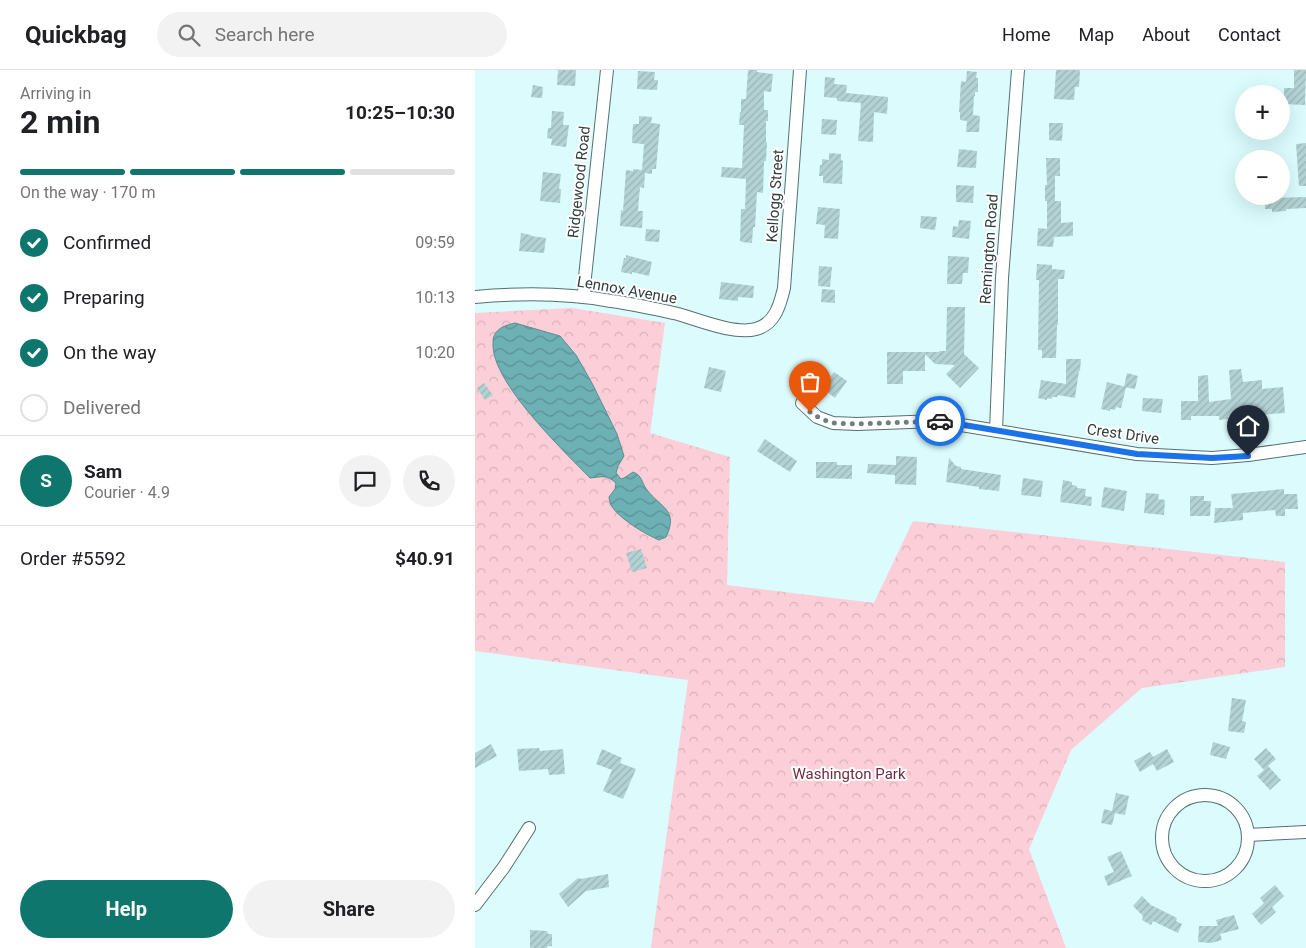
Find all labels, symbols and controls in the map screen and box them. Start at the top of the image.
search box [157,12,507,57]
text: Quickbag [25,21,127,49]
icon: search [175,21,203,49]
text: Search here [215,23,315,46]
text: Home [1002,24,1051,45]
text: Map [1079,24,1114,45]
text: About [1142,24,1190,45]
text: Contact [1218,24,1281,45]
text: Arriving in [20,84,91,103]
map controls [1235,85,1290,205]
button: + [1235,85,1290,140]
text: 10:25–10:30 [345,101,455,124]
text: 2 min [20,103,100,141]
street label: Ridgewood Road [564,125,594,239]
street label: Kellogg Street [763,149,787,243]
button: − [1235,150,1290,205]
text: On the way · 170 m [20,183,156,202]
street label: Remington Road [976,193,1002,305]
icon: check [20,229,48,257]
text: Confirmed [63,231,151,254]
text: 09:59 [415,233,455,252]
street label: Lennox Avenue [576,272,678,308]
icon: check [20,284,48,312]
text: Preparing [63,286,145,309]
text: 10:13 [415,288,455,307]
icon: check [20,339,48,367]
text: On the way [63,341,156,364]
text: 10:20 [415,343,455,362]
pin [789,361,831,412]
icon: bag [796,368,824,396]
text: Delivered [63,396,141,419]
courier [915,396,965,446]
pin [1227,405,1269,456]
icon: car [926,407,954,435]
icon: home [1234,412,1262,440]
street label: Crest Drive [1086,420,1160,448]
button: chat [339,455,391,507]
button: phone [403,455,455,507]
text: Sam [84,460,122,483]
text: S [40,469,52,492]
text: Courier · 4.9 [84,483,170,502]
text: Order #5592 [20,547,126,570]
text: $40.91 [395,547,455,570]
park label: Washington Park [792,765,906,783]
button: Help [20,880,233,938]
button: Share [243,880,455,938]

